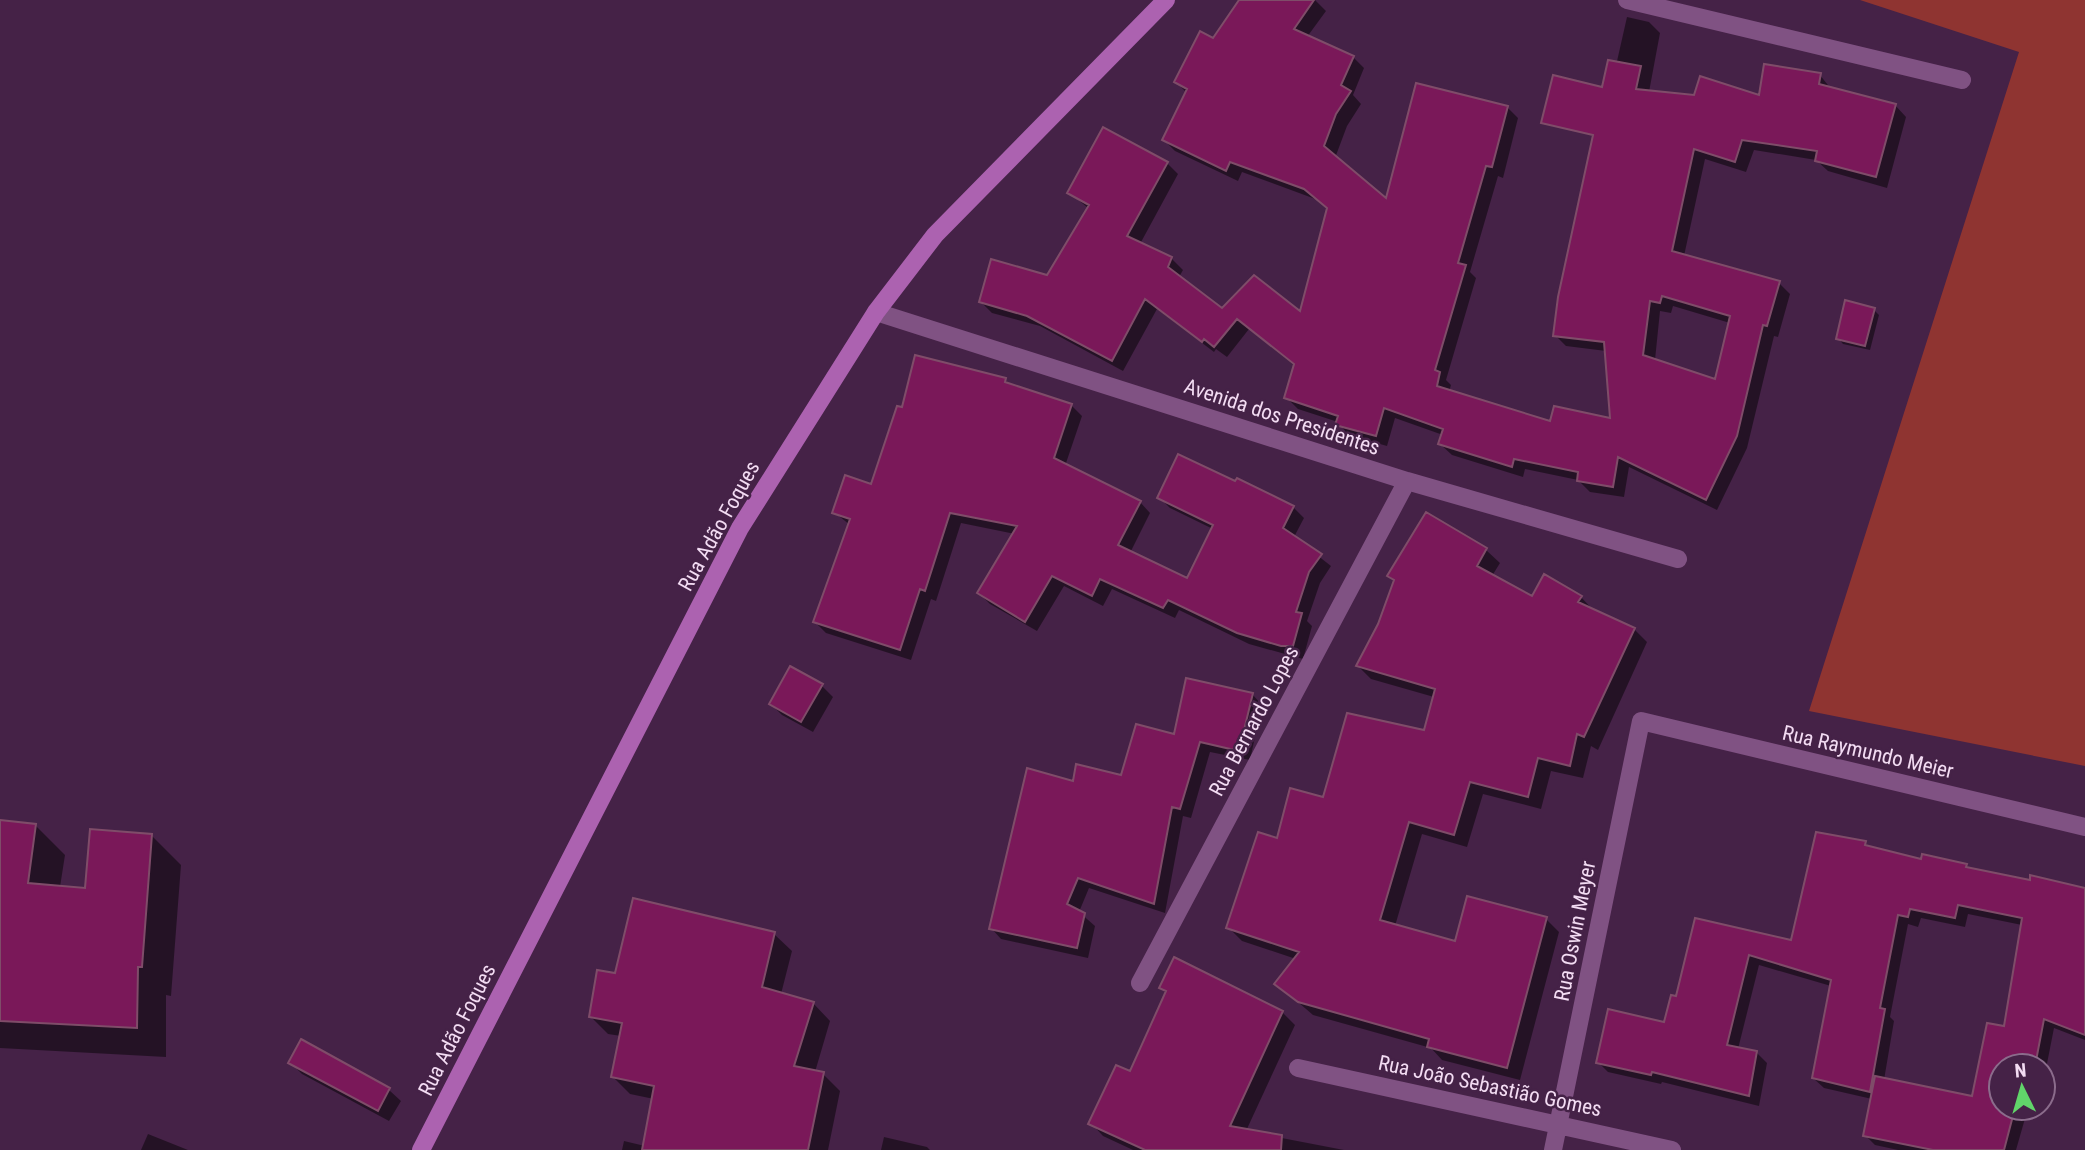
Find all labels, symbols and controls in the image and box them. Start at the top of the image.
street label: Avenida dos Presidentes [1181,374,1383,460]
street label: Rua Adão Foques [673,457,765,595]
street label: Rua Bernardo Lopes [1204,642,1304,800]
street label: Rua Raymundo Meier [1780,721,1956,783]
street label: Rua Oswin Meyer [1550,859,1600,1003]
street label: Rua Adão Foques [413,960,501,1100]
street label: Rua João Sebastião Gomes [1376,1051,1604,1121]
north arrow [1987,1052,2057,1122]
text: N [2014,1059,2027,1083]

